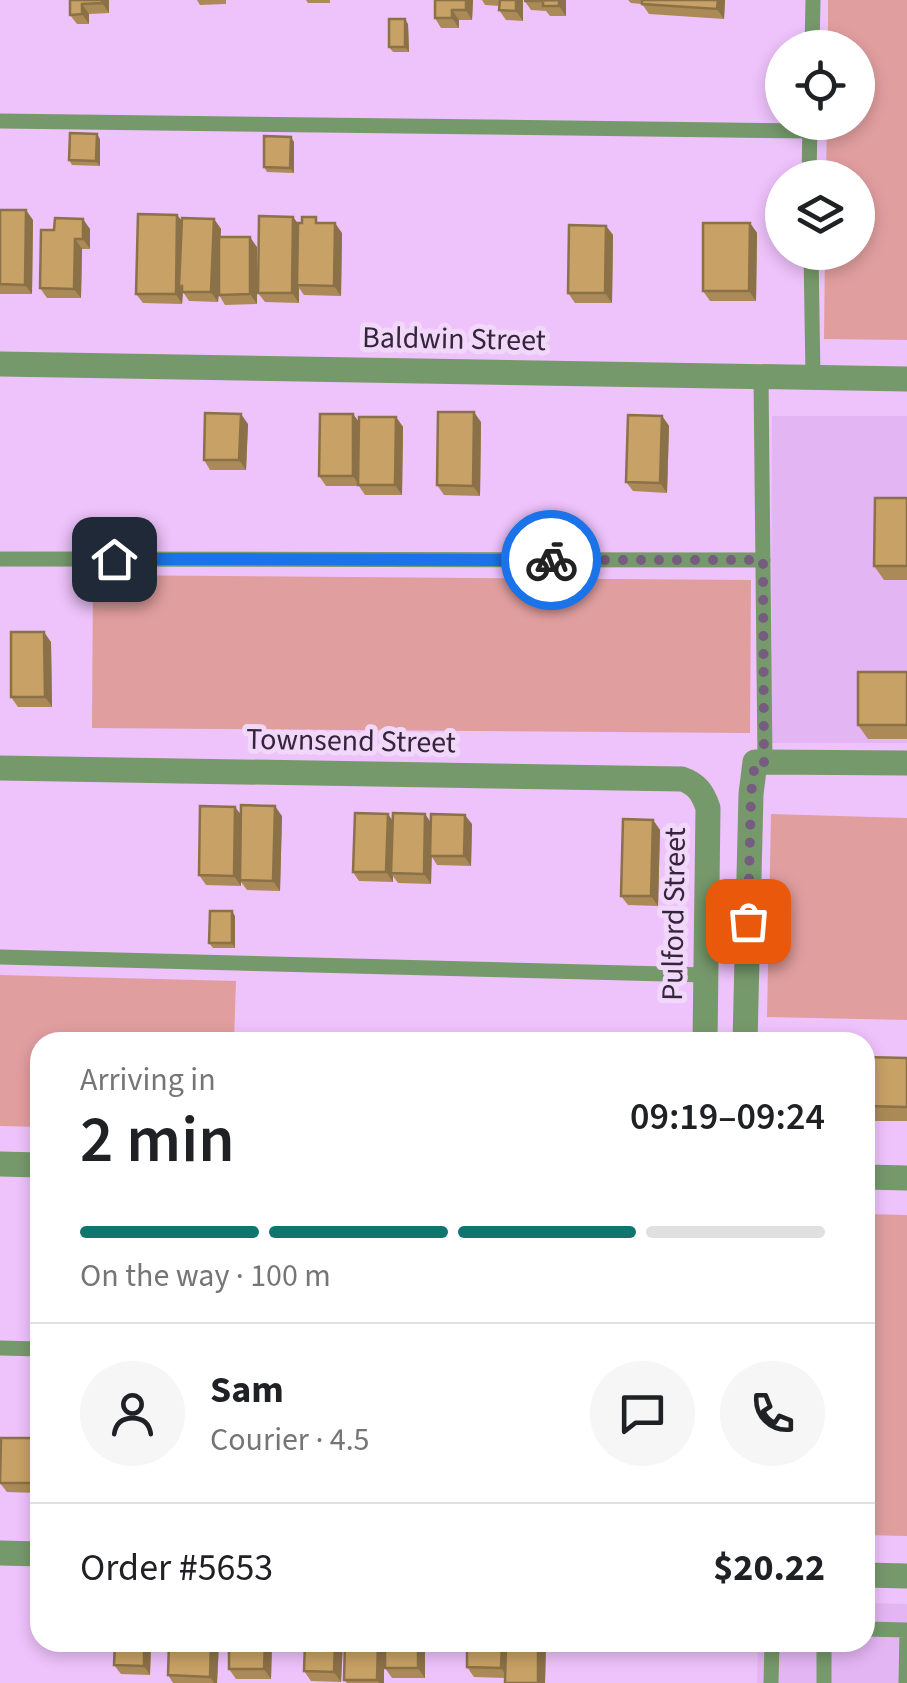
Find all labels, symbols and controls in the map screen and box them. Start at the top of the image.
map controls [765,30,875,270]
button: locate [765,30,875,140]
button: layers [765,160,875,270]
street label: Baldwin Street [362,316,546,362]
courier [501,510,601,610]
pin [72,517,157,602]
icon: home [87,532,142,587]
icon: bike [524,533,579,588]
street label: Townsend Street [246,718,456,764]
street label: Pulford Street [651,827,697,1001]
pin [706,879,791,964]
icon: bag [721,894,776,949]
text: Arriving in [80,1057,216,1103]
text: 09:19–09:24 [630,1090,825,1144]
text: 2 min [80,1094,235,1187]
text: On the way · 100 m [80,1253,331,1299]
button: person [80,1361,185,1466]
button: chat [590,1361,695,1466]
button: phone [720,1361,825,1466]
text: Sam [210,1363,284,1417]
text: Courier · 4.5 [210,1417,370,1463]
text: Order #5653 [80,1541,273,1595]
text: $20.22 [713,1541,825,1595]

